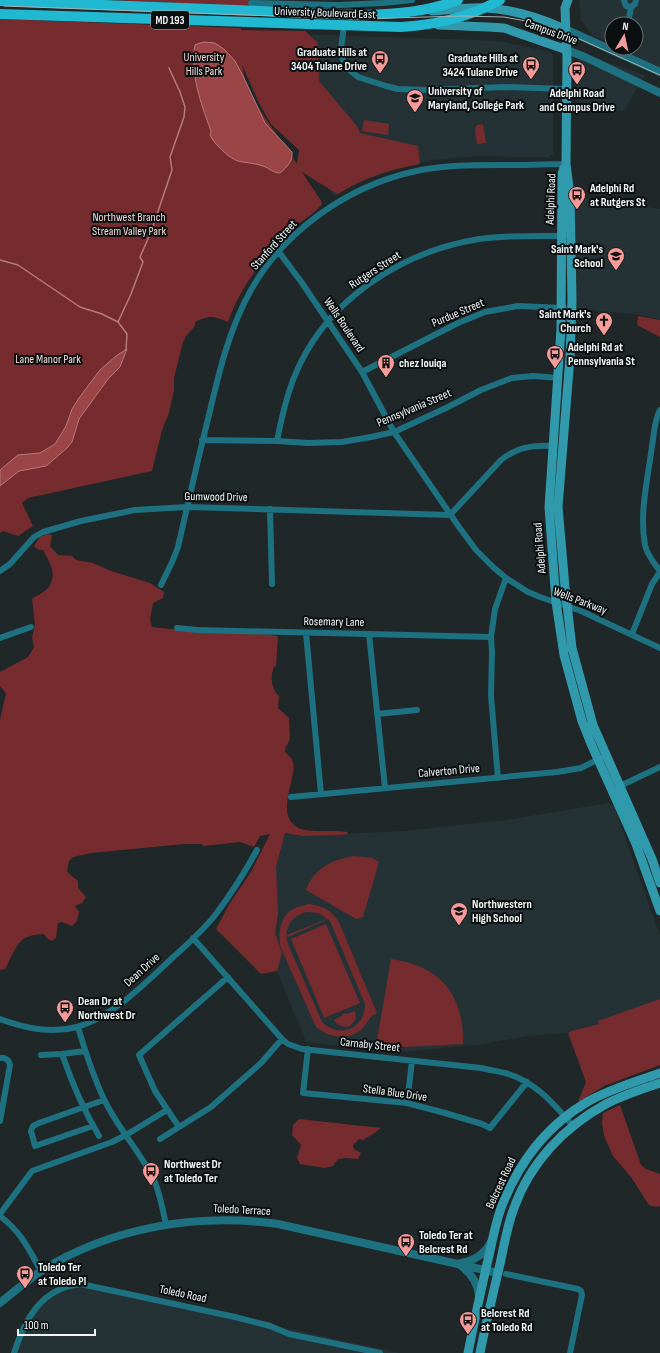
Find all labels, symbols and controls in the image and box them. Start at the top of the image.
street label: University Boulevard East [274,4,376,22]
road number: MD 193 [151,11,189,29]
street label: Campus Drive [523,16,580,49]
north arrow [604,16,644,56]
text: N [622,20,630,34]
place label: Graduate Hills at 3404 Tulane Drive [291,45,367,74]
bus stop icon: Graduate Hills at 3404 Tulane Drive [370,49,390,74]
park label: University Hills Park [184,50,225,79]
place label: Graduate Hills at 3424 Tulane Drive [442,51,518,80]
bus stop icon: Graduate Hills at 3424 Tulane Drive [521,55,541,80]
bus stop icon: Adelphi Road and Campus Drive [567,60,587,85]
place label: University of Maryland, College Park [428,84,524,113]
place label: Adelphi Road and Campus Drive [539,86,615,115]
school or university icon: University of Maryland, College Park [405,88,425,113]
street label: Adelphi Road [543,173,559,226]
place label: Adelphi Rd at Rutgers St [589,181,645,210]
bus stop icon: Adelphi Rd at Rutgers St [567,185,587,210]
park label: Northwest Branch Stream Valley Park [92,210,166,239]
street label: Stanford Street [248,217,301,273]
place label: Saint Mark's School [551,242,603,271]
school or university icon: Saint Mark's School [606,246,626,271]
street label: Rutgers Street [346,248,404,292]
street label: Wells Boulevard [320,295,368,355]
street label: Purdue Street [430,295,487,331]
place label: Saint Mark's Church [539,307,591,336]
church icon: Saint Mark's Church [594,311,614,336]
place label: Adelphi Rd at Pennsylvania St [567,340,635,369]
bus stop icon: Adelphi Rd at Pennsylvania St [545,344,565,369]
park label: Lane Manor Park [15,352,81,367]
building icon: chez louiqa [376,353,396,378]
place label: chez louiqa [399,356,447,371]
street label: Pennsylvania Street [374,385,454,430]
street label: Gumwood Drive [184,489,248,505]
street label: Adelphi Road [530,522,550,575]
street label: Wells Parkway [551,584,609,618]
street label: Rosemary Lane [303,614,365,630]
street label: Calverton Drive [417,761,481,781]
place label: Northwestern High School [472,897,532,926]
school or university icon: Northwestern High School [449,901,469,926]
street label: Dean Drive [121,950,163,990]
place label: Dean Dr at Northwest Dr [78,994,136,1023]
bus stop icon: Dean Dr at Northwest Dr [55,998,75,1023]
street label: Carnaby Street [339,1034,401,1056]
street label: Stella Blue Drive [362,1081,428,1105]
street label: Belcrest Road [483,1155,519,1211]
place label: Northwest Dr at Toledo Ter [164,1157,222,1186]
bus stop icon: Northwest Dr at Toledo Ter [141,1161,161,1186]
street label: Toledo Terrace [213,1201,271,1219]
place label: Toledo Ter at Belcrest Rd [419,1228,473,1257]
bus stop icon: Toledo Ter at Belcrest Rd [396,1232,416,1257]
place label: Toledo Ter at Toledo Pl [38,1260,86,1289]
bus stop icon: Toledo Ter at Toledo Pl [15,1264,35,1289]
street label: Toledo Road [158,1282,208,1306]
place label: Belcrest Rd at Toledo Rd [481,1306,532,1335]
bus stop icon: Belcrest Rd at Toledo Rd [458,1310,478,1335]
scale bar [18,1311,95,1337]
text: 100 m [24,1318,49,1333]

